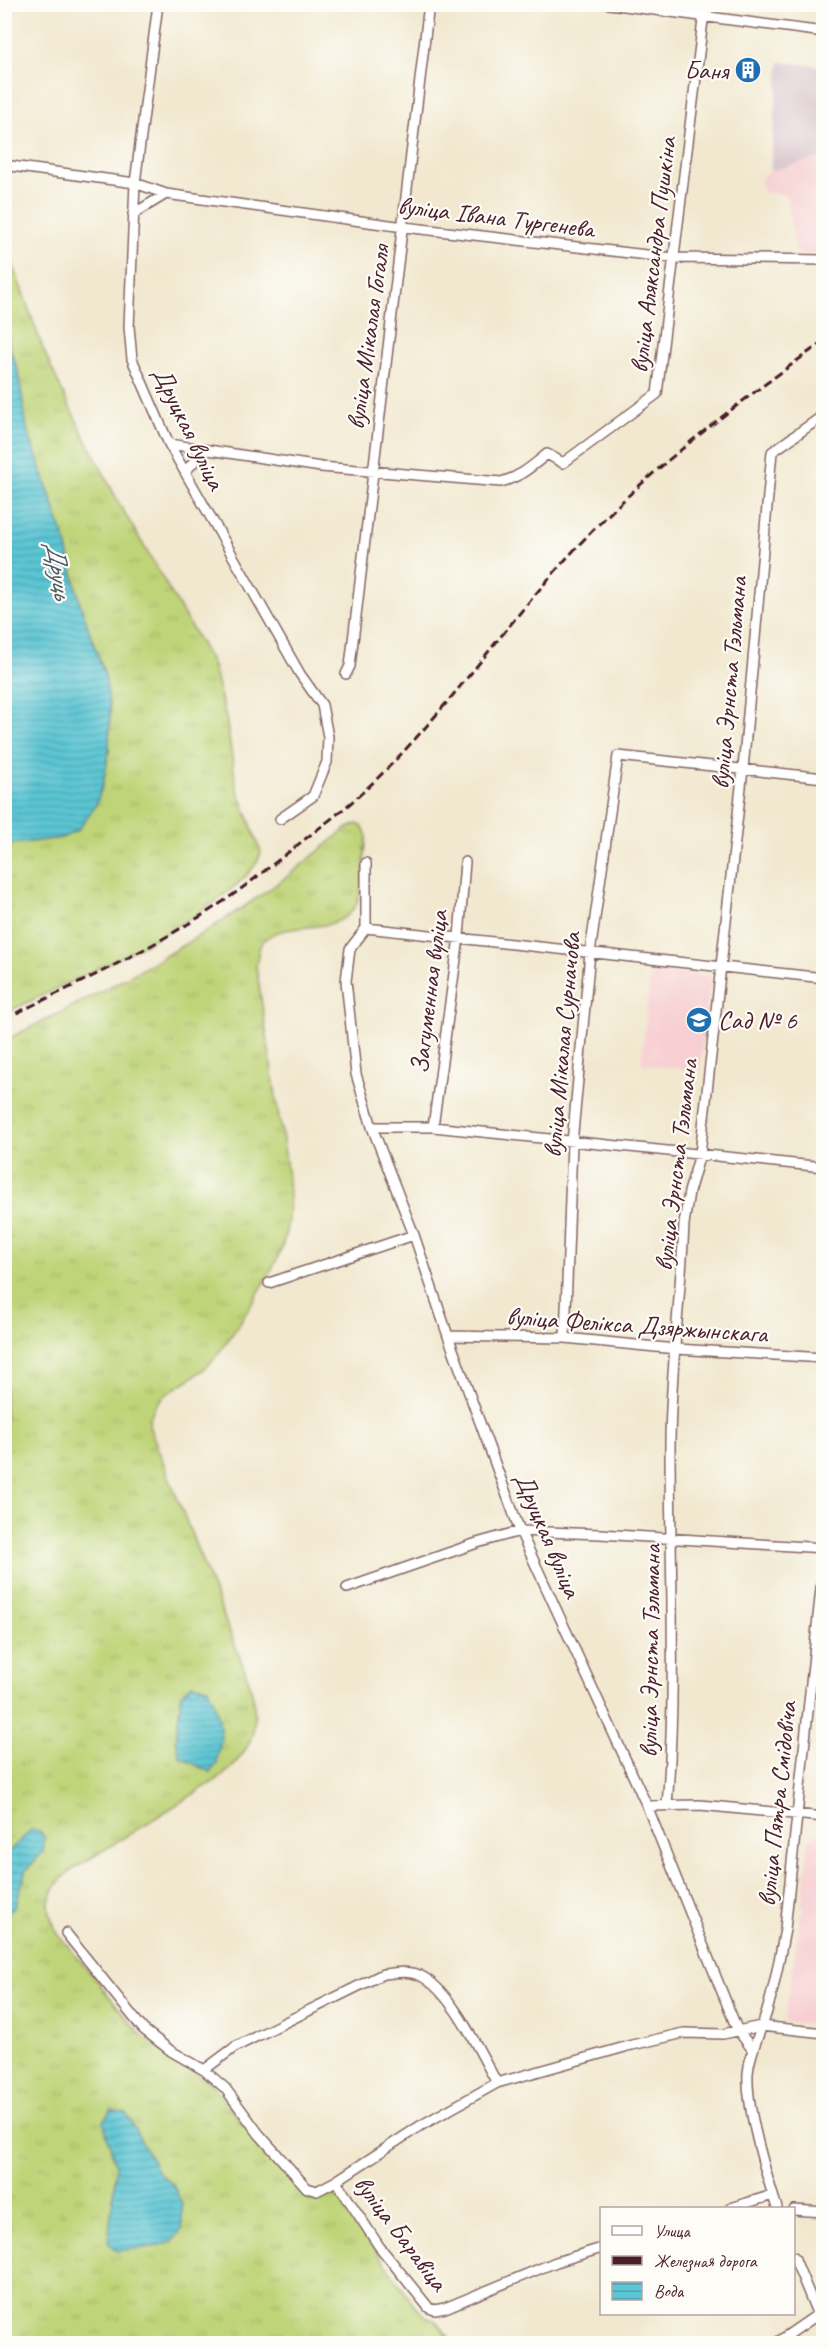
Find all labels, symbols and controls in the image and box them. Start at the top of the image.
place label: Баня [685,54,730,87]
building icon: Баня [733,55,763,85]
street label: вуліца Аляксандра Пушкіна [622,134,684,375]
street label: вуліца Івана Тургенева [396,189,598,246]
street label: вуліца Мікалая Гогаля [339,241,398,431]
street label: Друцкая вуліца [145,361,234,496]
water label: Друць [38,538,81,603]
street label: вуліца Эрнста Тэльмана [703,574,755,791]
street label: Загуменная вуліца [403,907,456,1076]
street label: вуліца Мікалая Сурначова [536,929,588,1159]
place label: Сад № 6 [718,1004,798,1037]
school or university icon: Сад № 6 [684,1005,714,1035]
street label: вуліца Эрнста Тэльмана [647,1056,706,1273]
street label: вуліца Фелікса Дзяржынскага [506,1299,770,1351]
street label: Друцкая вуліца [507,1467,590,1604]
street label: вуліца Эрнста Тэльмана [632,1543,668,1758]
street label: вуліца Пятра Смідовіча [750,1698,804,1908]
street label: вуліца Баравіца [347,2169,456,2299]
legend [600,2207,795,2315]
text: Улица [654,2220,691,2242]
text: Железная дорога [654,2250,758,2273]
text: Вода [654,2280,685,2302]

